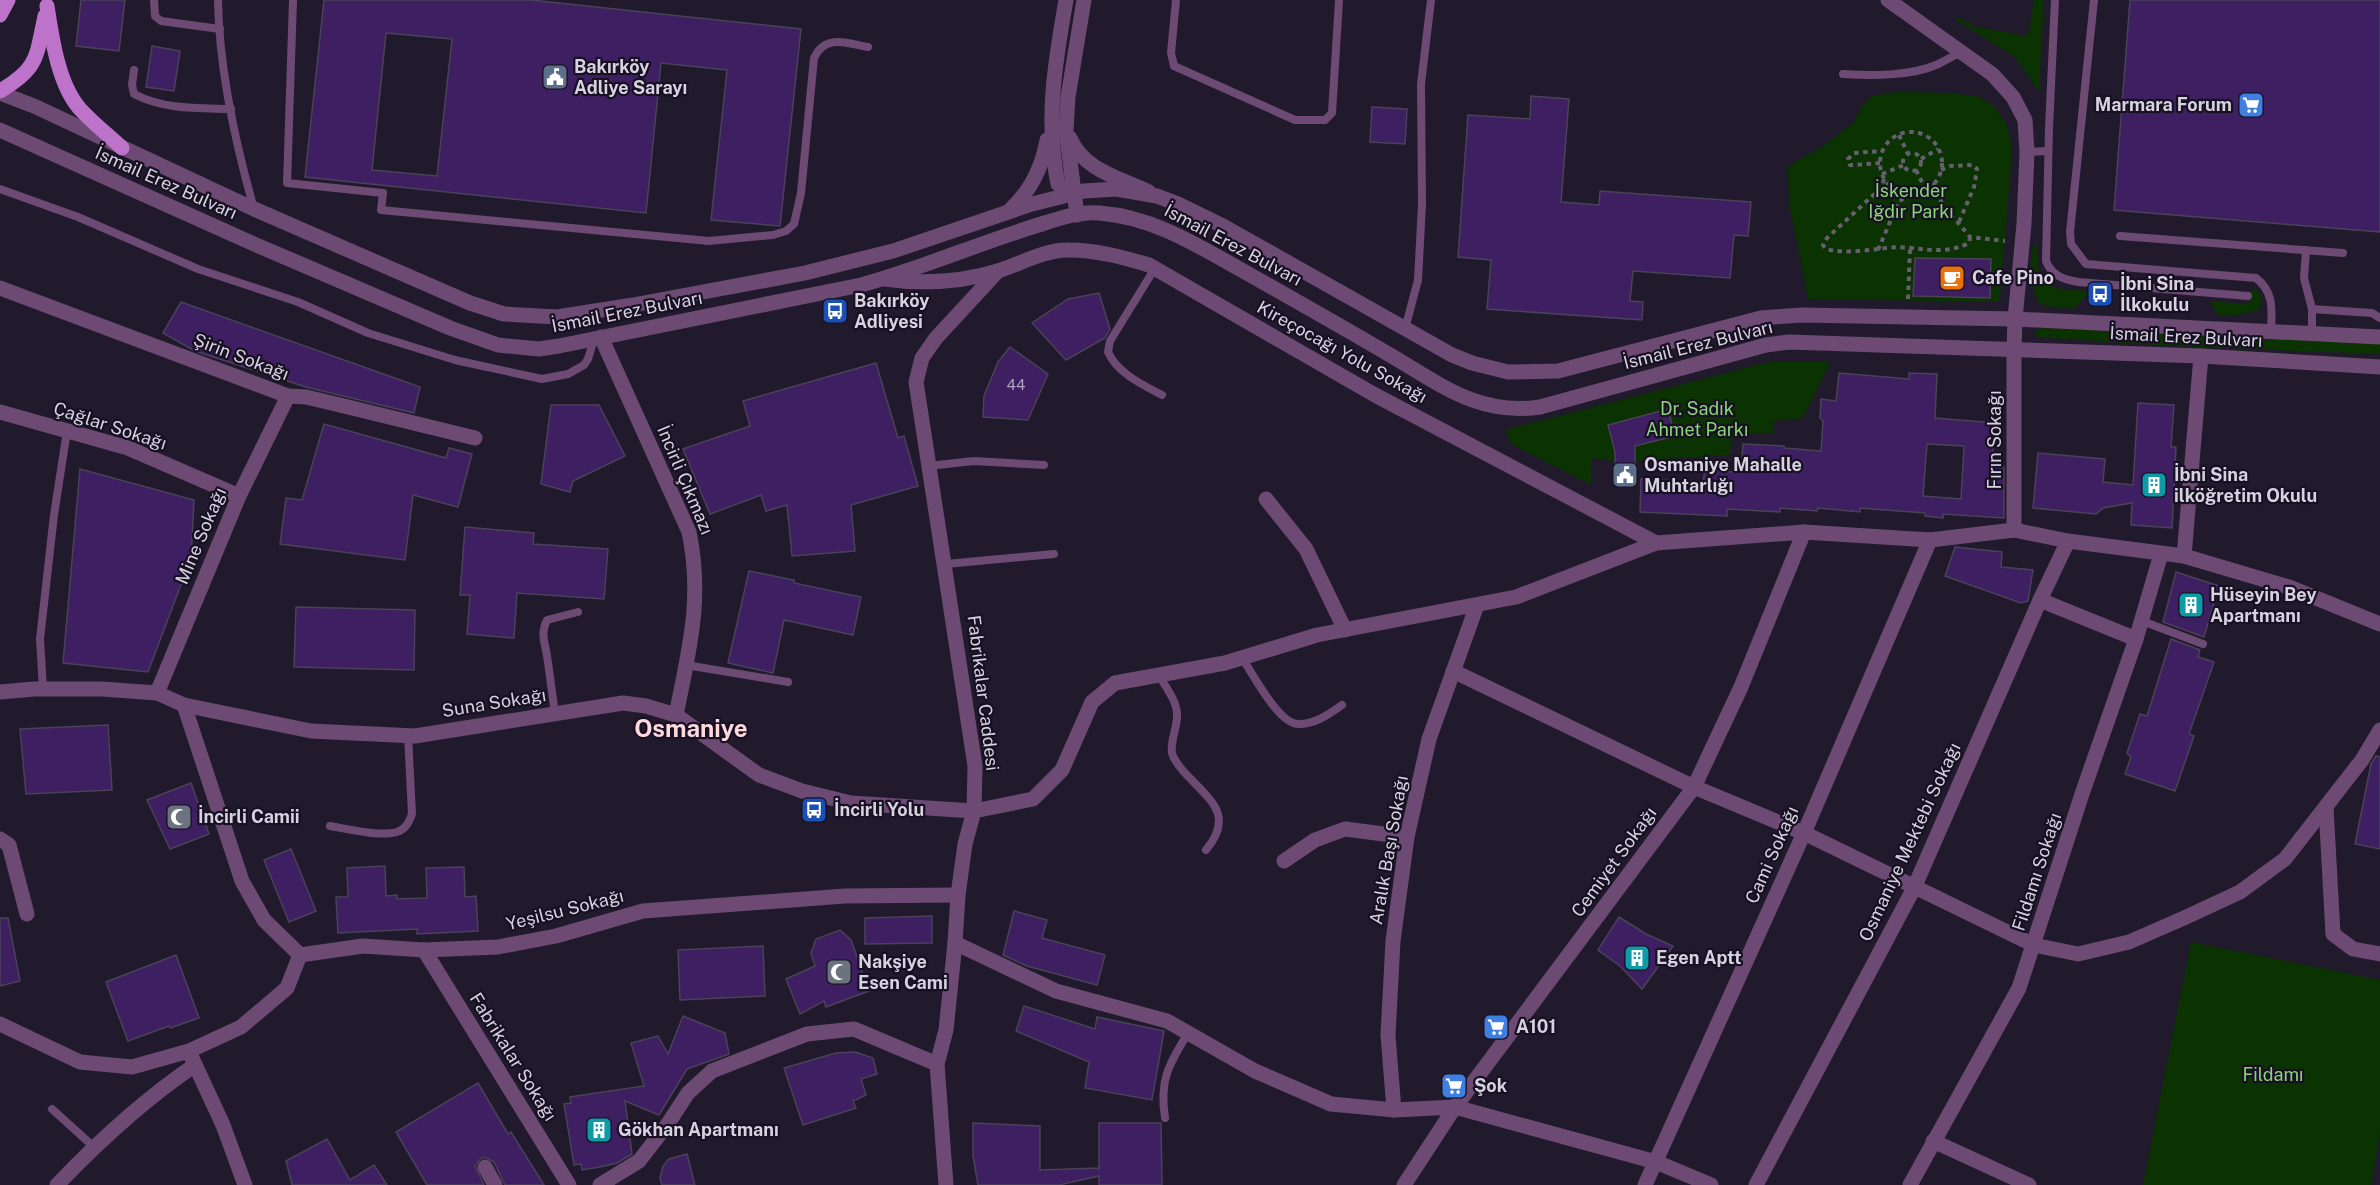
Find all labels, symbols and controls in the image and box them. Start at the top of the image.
place label: Bakırköy Adliye Sarayı [574,56,687,98]
public building icon: Bakırköy Adliye Sarayı [540,62,570,92]
supermarket icon: Marmara Forum [2236,90,2266,120]
place label: Marmara Forum [2095,94,2232,115]
street label: İsmail Erez Bulvarı [92,141,241,223]
park label: İskender Iğdır Parkı [1868,179,1954,222]
street label: İsmail Erez Bulvarı [1161,199,1306,290]
cafe icon: Cafe Pino [1937,263,1967,293]
place label: Cafe Pino [1972,267,2054,288]
place label: İbni Sina İlkokulu [2120,272,2194,315]
bus stop icon: İbni Sina İlkokulu [2085,279,2115,309]
street label: İsmail Erez Bulvarı [550,286,704,336]
place label: Bakırköy Adliyesi [854,290,929,332]
bus stop icon: Bakırköy Adliyesi [820,296,850,326]
street label: Kireçocağı Yolu Sokağı [1254,296,1431,407]
street label: İsmail Erez Bulvarı [1621,315,1775,373]
street label: İsmail Erez Bulvarı [2109,321,2263,351]
street label: Şirin Sokağı [190,329,292,384]
house number: 44 [1007,376,1025,393]
street label: Fırın Sokağı [1984,390,2005,490]
street label: Çağlar Sokağı [51,397,169,454]
park label: Dr. Sadık Ahmet Parkı [1646,398,1748,440]
street label: İncirli Çıkmazı [653,422,719,537]
place label: Osmaniye Mahalle Muhtarlığı [1644,454,1802,496]
public building icon: Osmaniye Mahalle Muhtarlığı [1610,460,1640,490]
place label: İbni Sina ilköğretim Okulu [2174,463,2317,506]
building icon: İbni Sina ilköğretim Okulu [2139,470,2169,500]
street label: Mine Sokağı [171,484,230,587]
place label: Hüseyin Bey Apartmanı [2210,584,2317,626]
building icon: Hüseyin Bey Apartmanı [2176,590,2206,620]
street label: Fabrikalar Caddesi [964,614,1003,772]
street label: Suna Sokağı [440,684,547,721]
district label: Osmaniye [634,714,748,742]
street label: Osmaniye Mektebi Sokağı [1854,739,1965,944]
street label: Aralık Başı Sokağı [1365,774,1412,926]
bus stop icon: İncirli Yolu [799,795,829,825]
place label: İncirli Yolu [834,798,924,820]
mosque icon: İncirli Camii [164,802,194,832]
street label: Cemiyet Sokağı [1567,803,1661,921]
street label: Cami Sokağı [1741,803,1802,907]
place label: İncirli Camii [198,805,300,827]
street label: Fildamı Sokağı [2008,810,2065,934]
street label: Yeşilsu Sokağı [504,885,626,934]
building icon: Egen Aptt [1622,943,1652,973]
place label: Egen Aptt [1656,947,1742,968]
place label: Nakşiye Esen Cami [858,951,948,993]
mosque icon: Nakşiye Esen Cami [824,957,854,987]
street label: Fabrikalar Sokağı [466,989,561,1125]
supermarket icon: A101 [1481,1012,1511,1042]
place label: A101 [1516,1016,1556,1037]
park label: Fildamı [2243,1064,2303,1085]
supermarket icon: Şok [1439,1071,1469,1101]
place label: Şok [1474,1075,1508,1096]
building icon: Gökhan Apartmanı [584,1115,614,1145]
place label: Gökhan Apartmanı [618,1119,779,1140]

